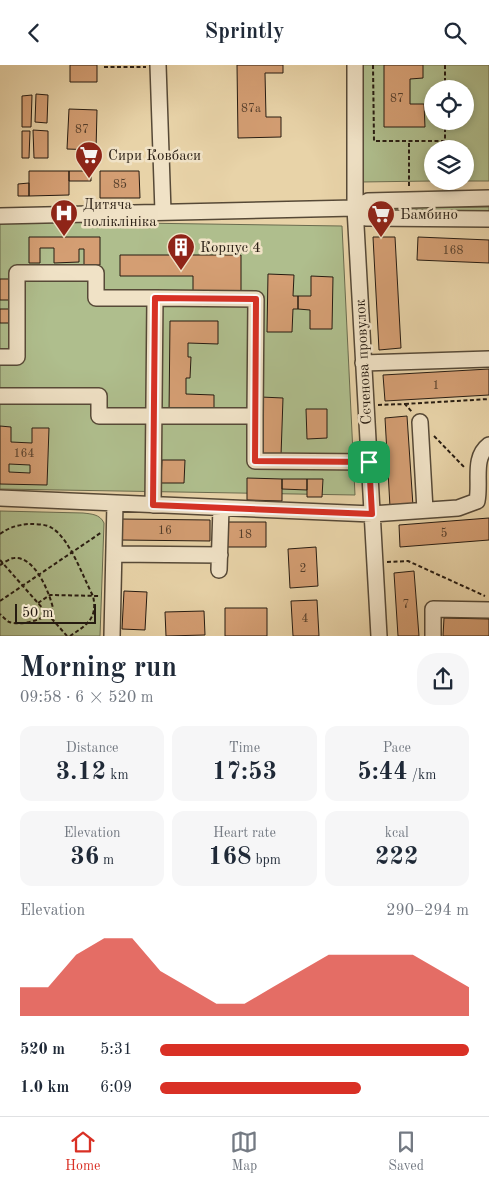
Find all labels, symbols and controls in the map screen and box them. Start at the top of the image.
icon: back [20,19,48,47]
icon: search [441,19,469,47]
text: Sprintly [204,21,285,43]
map controls [424,80,474,190]
button: locate [424,80,474,130]
house number: 87 [390,93,404,105]
house number: 87а [241,103,261,115]
house number: 87 [75,124,89,136]
supermarket icon: Сири Ковбаси [74,140,104,179]
button: layers [424,140,474,190]
place label: Сири Ковбаси [108,149,201,164]
house number: 85 [113,178,127,191]
hospital icon: Дитяча поліклініка [49,198,79,237]
place label: Дитяча поліклініка [83,198,157,230]
supermarket icon: Бамбино [366,199,396,238]
place label: Бамбино [400,208,458,223]
building icon: Корпус 4 [166,232,196,271]
place label: Корпус 4 [200,241,261,256]
house number: 168 [443,245,463,257]
street label: Сєченова провулок [354,298,375,425]
house number: 1 [433,380,439,392]
pin [348,441,390,483]
house number: 164 [14,448,34,460]
icon: arrive [355,448,383,476]
house number: 16 [158,525,172,537]
house number: 5 [441,527,448,540]
house number: 18 [238,529,252,541]
house number: 2 [300,563,306,575]
house number: 7 [403,599,409,611]
scale bar [15,601,96,624]
text: 50 m [22,606,53,620]
house number: 4 [302,613,309,625]
button: share [417,653,469,705]
text: Morning run [20,655,177,683]
text: 09:58 · 6 × 520 m [20,690,153,706]
text: Distance [66,741,119,755]
text: Time [229,741,260,755]
text: Pace [383,741,411,755]
text: 3.12 [56,760,106,785]
text: 17:53 [212,760,277,785]
text: 5:44 [357,760,408,785]
text: km [106,768,129,782]
text: /km [408,768,436,782]
text: Elevation [64,826,121,840]
text: Heart rate [213,826,276,840]
text: kcal [385,826,409,840]
text: 36 [70,845,99,870]
text: 168 [208,845,252,870]
text: 222 [375,845,419,870]
text: m [99,853,114,867]
text: bpm [252,853,281,867]
text: Elevation [20,903,85,919]
text: 290–294 m [386,903,469,919]
text: 520 m [20,1042,65,1058]
text: 5:31 [100,1042,132,1058]
text: 1.0 km [20,1080,69,1096]
text: 6:09 [100,1080,132,1096]
tab: Home [65,1128,101,1175]
tab: Map [230,1128,258,1175]
tab: Saved [388,1128,424,1175]

